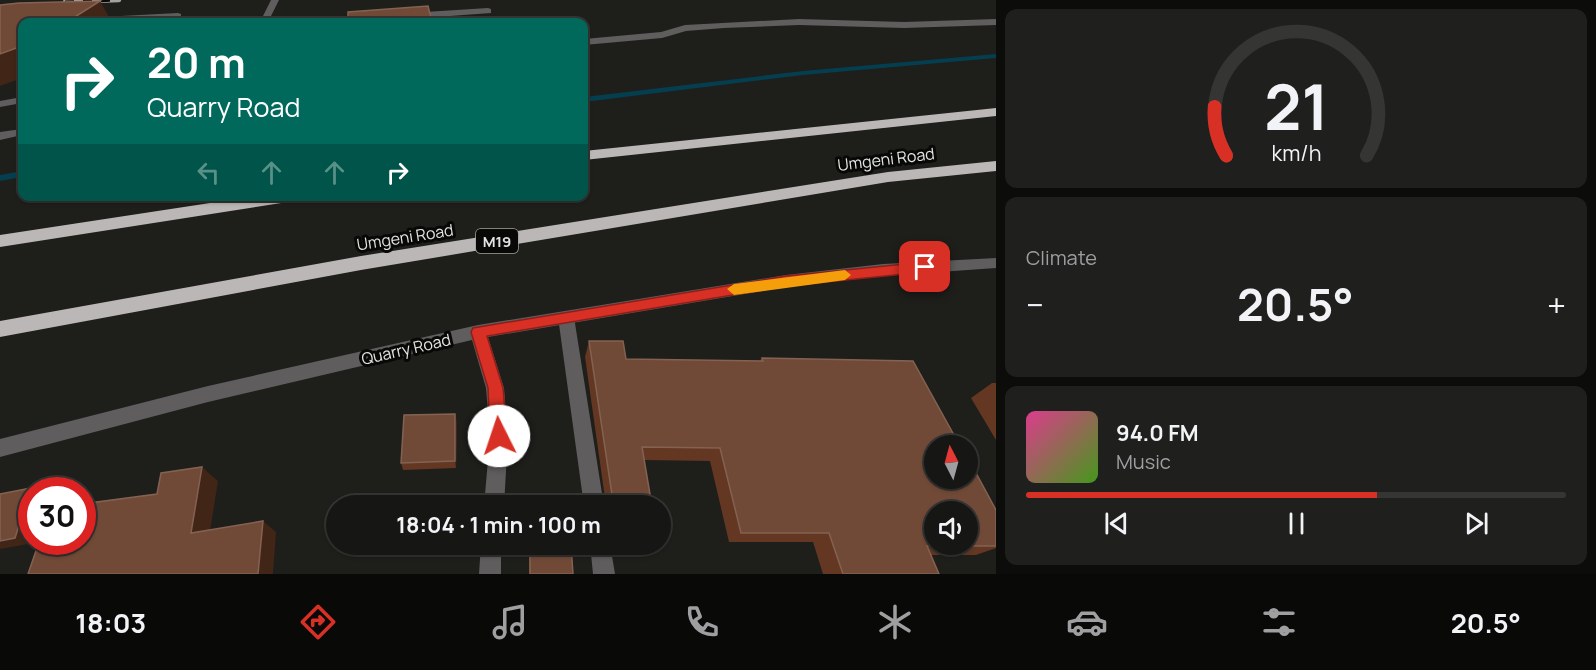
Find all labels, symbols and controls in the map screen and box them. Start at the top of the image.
text: 20 m [147,33,246,91]
icon: right [48,42,126,120]
text: 21 [1264,63,1328,149]
text: Quarry Road [147,88,301,125]
text: km/h [1271,138,1321,167]
street label: Umgeni Road [836,142,936,176]
icon: left [192,156,225,189]
icon: ahead [255,156,288,189]
icon: ahead [318,156,351,189]
icon: right [381,156,414,189]
street label: Umgeni Road [355,218,455,256]
road number: M19 [476,229,518,253]
pin [899,241,950,292]
text: Climate [1026,244,1097,271]
icon: arrive [908,250,941,283]
text: 20.5° [1237,273,1354,335]
text: − [1026,282,1044,327]
text: + [1547,282,1566,327]
street label: Quarry Road [359,328,453,370]
position arrow [467,404,531,468]
text: 94.0 FM [1116,418,1199,448]
north arrow [924,435,978,489]
map controls [924,435,978,555]
text: Music [1116,448,1171,475]
speed limit sign: 30 [18,477,96,555]
button: sound [924,501,978,555]
icon: previous [1100,507,1133,540]
icon: pause [1280,507,1313,540]
icon: next [1460,507,1493,540]
text: 18:04 · 1 min · 100 m [396,510,601,540]
icon: directions [297,601,339,643]
icon: music [489,601,531,643]
icon: phone [681,601,723,643]
icon: climate [874,601,916,643]
icon: car [1066,601,1108,643]
icon: filters [1258,601,1300,643]
text: 18:03 [75,604,146,641]
text: 20.5° [1451,604,1521,641]

